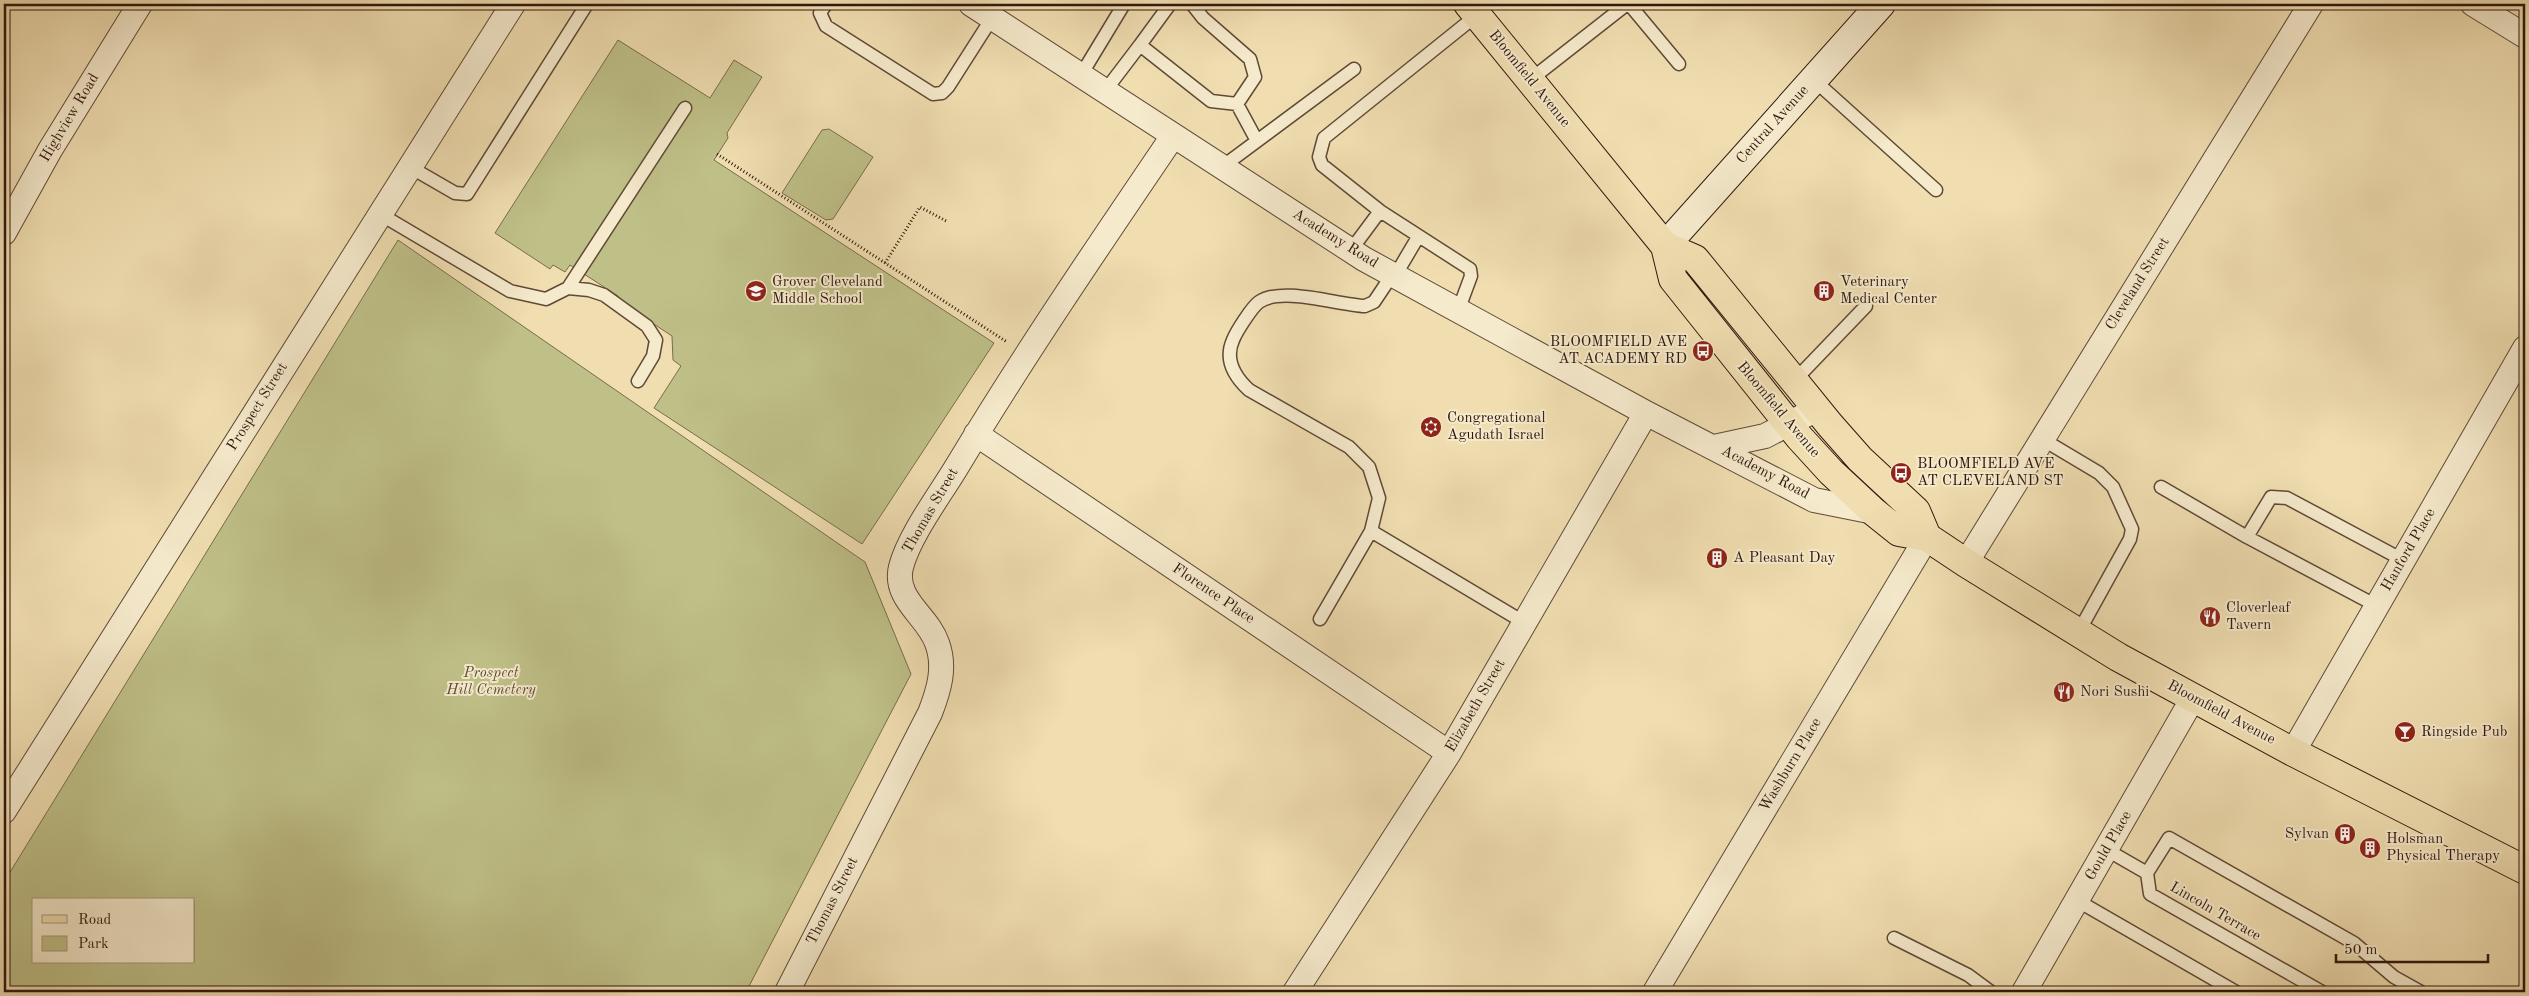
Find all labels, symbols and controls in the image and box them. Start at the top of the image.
street label: Bloomfield Avenue [1485,28,1573,130]
street label: Highview Road [38,71,102,165]
street label: Central Avenue [1734,83,1812,167]
street label: Academy Road [1290,207,1381,271]
street label: Cleveland Street [2103,235,2173,333]
place label: Grover Cleveland Middle School [772,275,883,307]
place label: Veterinary Medical Center [1840,275,1937,307]
school or university icon: Grover Cleveland Middle School [744,279,768,303]
building icon: Veterinary Medical Center [1812,279,1836,303]
place label: BLOOMFIELD AVE AT ACADEMY RD [1550,335,1687,367]
bus stop icon: BLOOMFIELD AVE AT ACADEMY RD [1691,339,1715,363]
street label: Bloomfield Avenue [1734,359,1822,461]
street label: Prospect Street [225,360,291,454]
place label: Congregational Agudath Israel [1447,411,1546,443]
synagogue icon: Congregational Agudath Israel [1419,415,1443,439]
street label: Academy Road [1718,443,1812,503]
place label: BLOOMFIELD AVE AT CLEVELAND ST [1917,457,2063,489]
bus stop icon: BLOOMFIELD AVE AT CLEVELAND ST [1889,461,1913,485]
street label: Thomas Street [900,466,962,556]
street label: Hanford Place [2379,506,2439,594]
building icon: A Pleasant Day [1705,546,1729,570]
place label: A Pleasant Day [1733,551,1836,566]
street label: Florence Place [1169,561,1257,627]
place label: Cloverleaf Tavern [2226,601,2292,633]
restaurant icon: Cloverleaf Tavern [2198,605,2222,629]
street label: Elizabeth Street [1443,657,1509,755]
park label: Prospect Hill Cemetery [445,666,536,698]
street label: Bloomfield Avenue [2165,678,2277,748]
restaurant icon: Nori Sushi [2052,680,2076,704]
place label: Nori Sushi [2080,685,2149,700]
street label: Washburn Place [1757,716,1825,814]
bar icon: Ringside Pub [2393,720,2417,744]
place label: Ringside Pub [2421,725,2507,740]
street label: Gould Place [2083,809,2135,883]
building icon: Sylvan [2333,822,2357,846]
place label: Sylvan [2285,827,2329,842]
place label: Holsman Physical Therapy [2386,832,2500,864]
building icon: Holsman Physical Therapy [2358,836,2382,860]
street label: Thomas Street [805,855,861,947]
street label: Lincoln Terrace [2167,880,2263,944]
legend [32,898,195,964]
text: Road [78,913,112,928]
scale bar [2336,931,2489,963]
text: Park [78,937,109,952]
text: 50 m [2344,943,2378,958]

